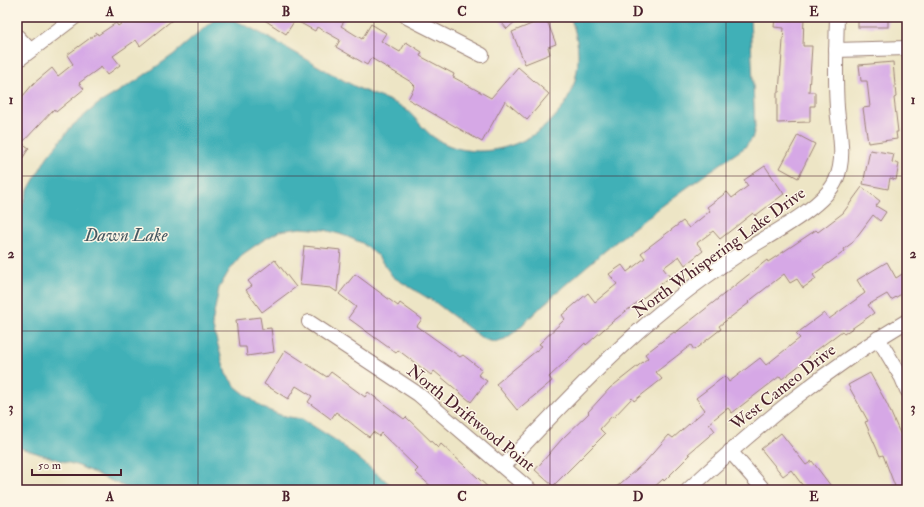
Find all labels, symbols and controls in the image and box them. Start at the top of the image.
text: A [105,4,115,20]
text: B [282,4,290,20]
text: C [457,4,467,20]
text: D [633,4,644,20]
text: E [809,4,819,20]
text: 1 [9,92,14,108]
text: 1 [911,92,916,108]
street label: North Whispering Lake Drive [629,182,810,322]
water label: Dawn Lake [83,224,169,247]
text: 2 [8,246,15,262]
text: 2 [910,246,917,262]
street label: West Cameo Drive [725,339,840,435]
street label: North Driftwood Point [403,360,539,476]
text: 3 [9,400,14,416]
text: 3 [911,400,916,416]
scale bar [32,451,121,477]
text: 50 m [38,458,62,473]
text: A [105,489,115,505]
text: B [282,489,290,505]
text: C [457,489,467,505]
text: D [633,489,644,505]
text: E [809,489,819,505]

